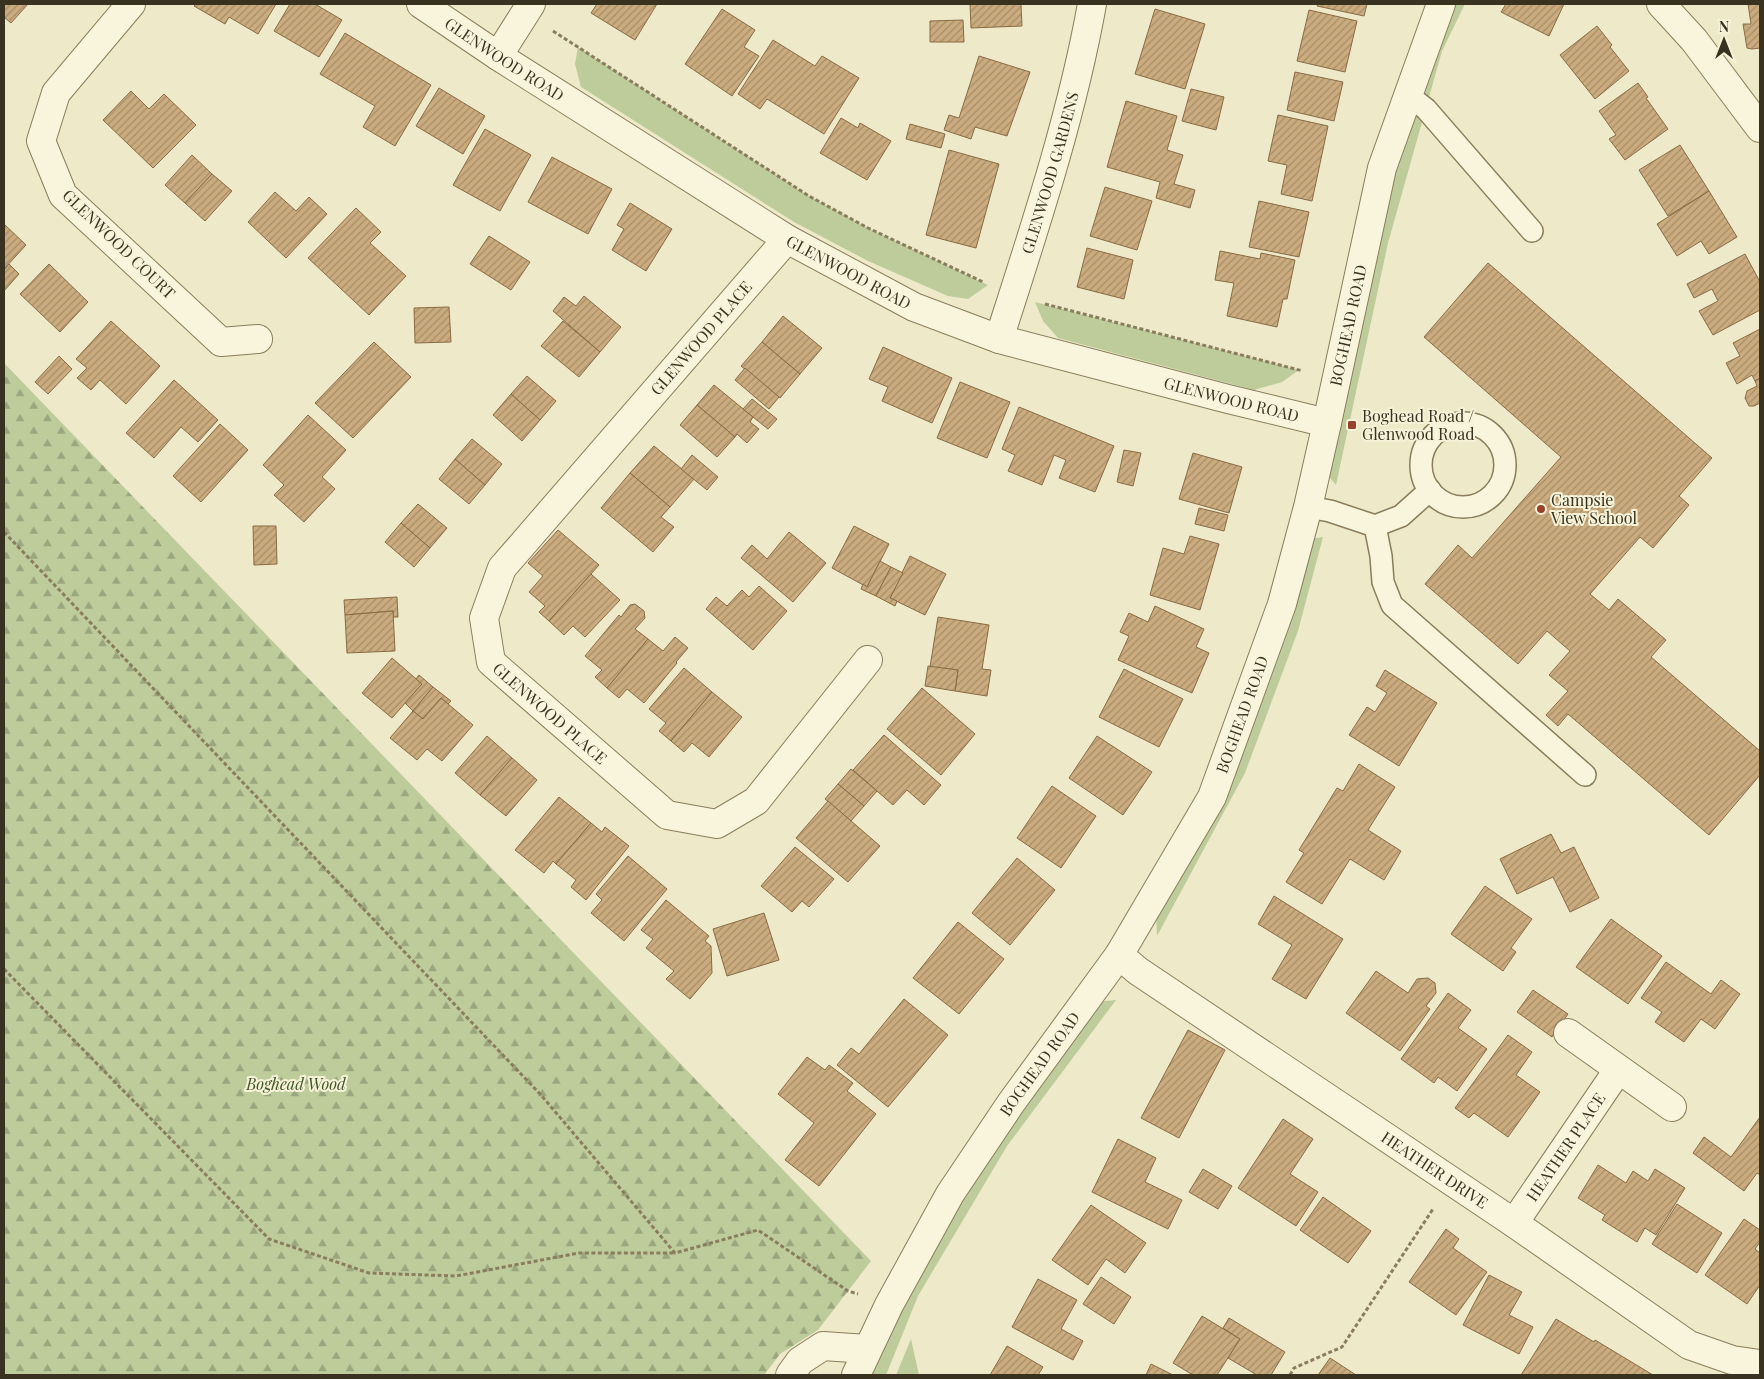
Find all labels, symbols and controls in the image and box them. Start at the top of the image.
street label: GLENWOOD ROAD [441,12,568,105]
north arrow [1699,15,1749,65]
text: N [1719,17,1729,36]
street label: GLENWOOD GARDENS [1016,89,1083,256]
street label: GLENWOOD COURT [58,184,180,303]
street label: GLENWOOD ROAD [783,230,915,314]
street label: BOGHEAD ROAD [1324,263,1371,388]
street label: GLENWOOD PLACE [645,276,756,399]
street label: GLENWOOD ROAD [1162,372,1301,426]
place label: Boghead Road / Glenwood Road [1362,405,1474,444]
marker: Boghead Road / Glenwood Road [1346,419,1358,431]
place label: Campsie View School [1550,489,1637,528]
marker: Campsie View School [1535,503,1547,515]
street label: BOGHEAD ROAD [1211,653,1272,776]
street label: GLENWOOD PLACE [489,657,612,768]
street label: BOGHEAD ROAD [994,1007,1084,1120]
park label: Boghead Wood [245,1073,347,1094]
street label: HEATHER PLACE [1521,1088,1610,1205]
street label: HEATHER DRIVE [1378,1126,1492,1213]

